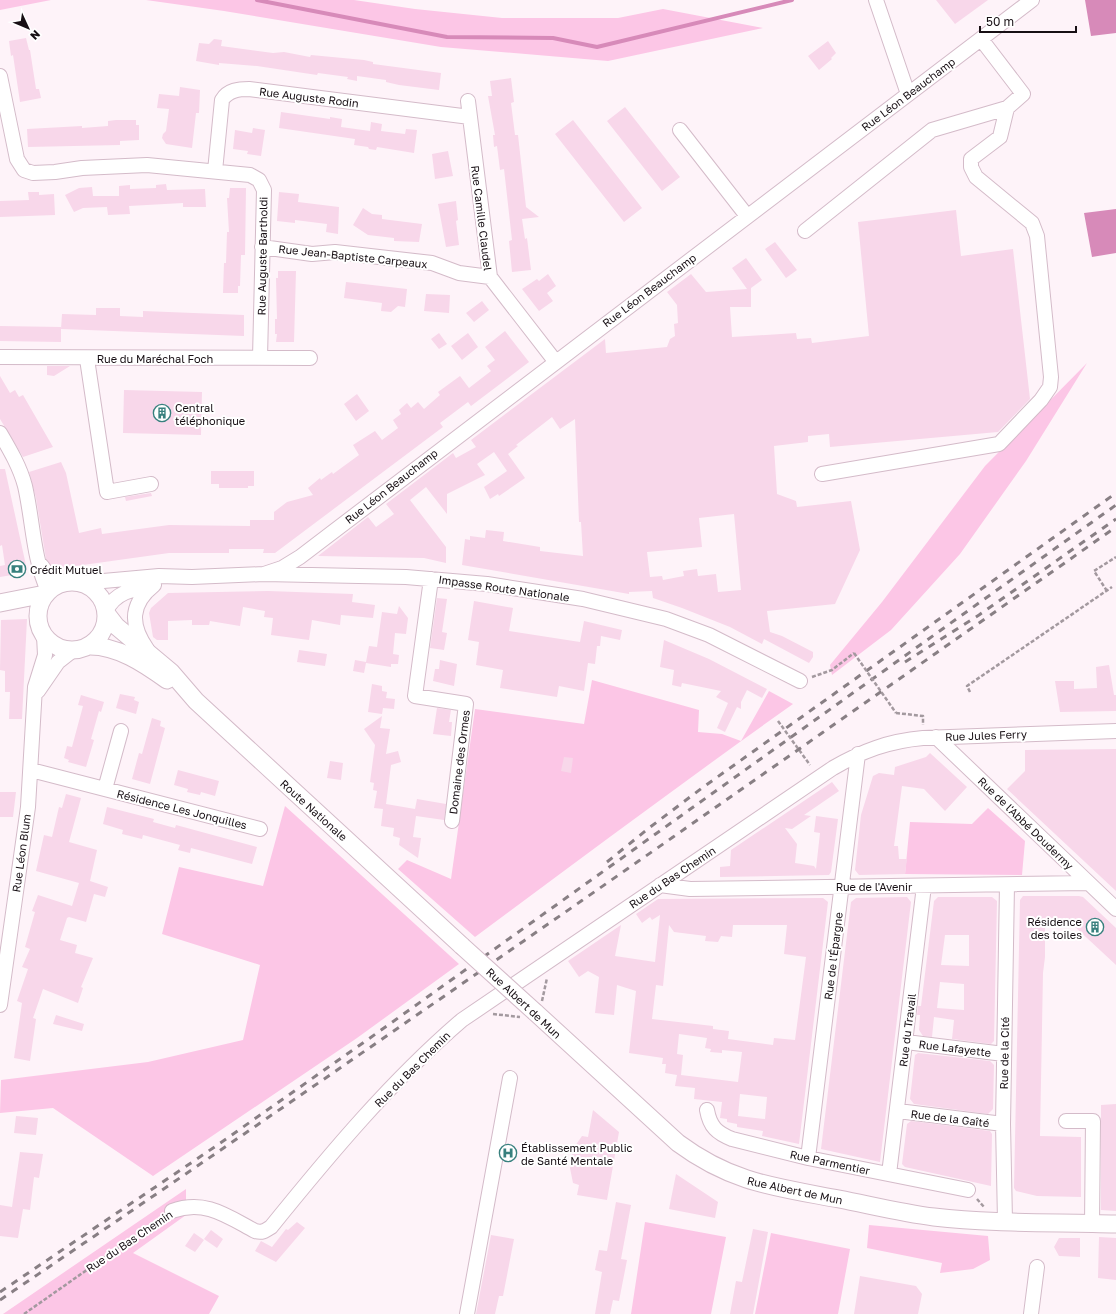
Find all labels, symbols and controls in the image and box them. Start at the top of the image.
north arrow [8,8,48,48]
scale bar [980,8,1076,34]
text: 50 m [986,14,1014,29]
text: N [28,28,43,43]
street label: Rue Léon Beauchamp [859,54,958,133]
street label: Rue Auguste Rodin [259,84,359,110]
street label: Rue Camille Claudel [469,165,495,272]
street label: Rue Auguste Bartholdi [254,197,270,315]
street label: Rue Jean-Baptiste Carpeaux [278,242,428,270]
street label: Rue Léon Beauchamp [600,250,699,329]
street label: Rue du Maréchal Foch [97,352,213,365]
place label: Central téléphonique [175,401,245,427]
building icon: Central téléphonique [152,403,172,423]
street label: Rue Léon Beauchamp [342,446,440,526]
bank icon: Crédit Mutuel [7,559,27,579]
place label: Crédit Mutuel [30,563,102,576]
street label: Impasse Route Nationale [438,572,570,604]
street label: Domaine des Ormes [446,709,472,815]
street label: Rue Jules Ferry [945,727,1027,743]
street label: Rue de l'Abbé Doudermy [976,774,1076,872]
street label: Route Nationale [278,777,350,843]
street label: Résidence Les Jonquilles [116,787,249,832]
street label: Rue Léon Blum [9,813,33,893]
street label: Rue du Bas Chemin [626,843,718,911]
street label: Rue de l'Avenir [836,880,913,893]
street label: Rue de l'Épargne [821,911,845,1001]
place label: Résidence des toiles [1027,915,1082,941]
building icon: Résidence des toiles [1085,917,1105,937]
street label: Rue Albert de Mun [484,965,564,1041]
street label: Rue du Travail [896,992,918,1067]
street label: Rue de la Cité [997,1017,1011,1089]
street label: Rue du Bas Chemin [372,1029,452,1109]
street label: Rue Lafayette [918,1037,992,1059]
street label: Rue de la Gaîté [910,1107,990,1129]
place label: Établissement Public de Santé Mentale [521,1141,633,1167]
hospital icon: Établissement Public de Santé Mentale [498,1143,518,1163]
street label: Rue Parmentier [789,1147,872,1177]
street label: Rue Albert de Mun [746,1174,844,1206]
street label: Rue du Bas Chemin [83,1207,175,1275]

